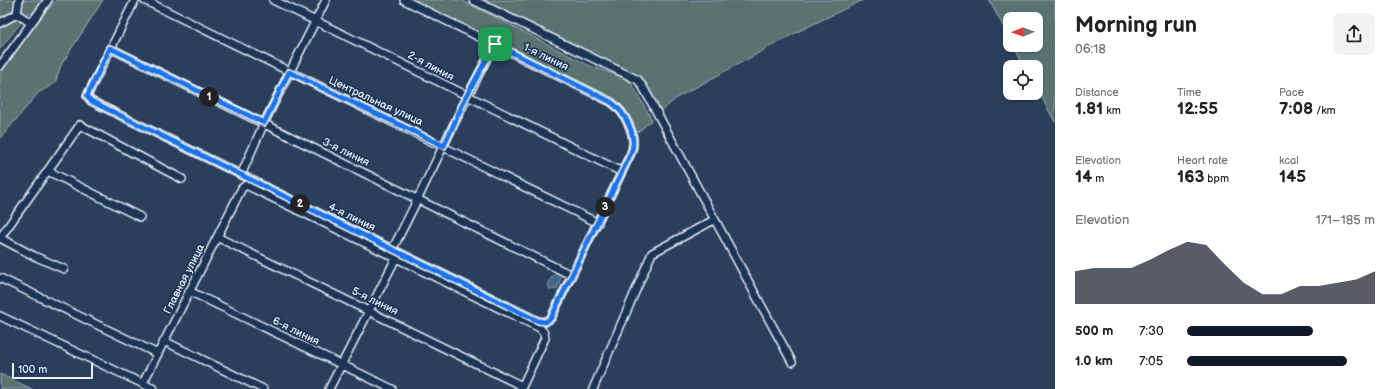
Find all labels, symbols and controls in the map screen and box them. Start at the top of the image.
north arrow [1003,12,1043,52]
map controls [1003,12,1043,100]
text: Morning run [1075,12,1197,39]
button: share [1333,13,1375,55]
pin [478,27,512,61]
icon: arrive [484,33,506,55]
street label: 1-я линия [521,41,571,73]
text: 06:18 [1075,41,1106,57]
street label: 2-я линия [406,48,456,84]
button: locate [1003,60,1043,100]
street label: Центральная улица [327,73,426,129]
text: Distance [1075,86,1119,99]
text: Time [1177,86,1201,99]
text: Pace [1279,86,1304,99]
pin: 1 [199,87,219,107]
text: 1 [207,90,211,103]
text: 1.81 [1075,99,1103,119]
text: 12:55 [1177,99,1218,119]
text: 7:08 [1279,99,1313,119]
text: km [1103,104,1121,117]
text: /km [1313,104,1336,117]
street label: 3-я линия [320,135,372,169]
text: Elevation [1075,154,1121,167]
text: Heart rate [1177,154,1228,167]
text: kcal [1279,154,1299,167]
text: 14 [1075,167,1092,187]
text: 163 [1177,167,1204,187]
text: 145 [1279,167,1306,187]
text: m [1092,172,1104,185]
text: bpm [1204,172,1229,185]
pin: 2 [290,194,310,214]
text: 2 [297,197,303,210]
pin: 3 [595,197,615,217]
street label: 4-я линия [326,200,378,234]
text: 3 [602,200,608,213]
text: Elevation [1075,212,1129,228]
text: 171–185 m [1316,212,1375,228]
street label: Главная улица [161,241,207,316]
street label: 5-я линия [350,284,400,318]
street label: 6-я линия [270,314,322,348]
text: 500 m [1075,323,1113,339]
text: 7:30 [1139,323,1164,339]
text: 1.0 km [1075,353,1113,369]
text: 7:05 [1139,353,1163,369]
scale bar [12,361,93,380]
text: 100 m [18,363,47,376]

